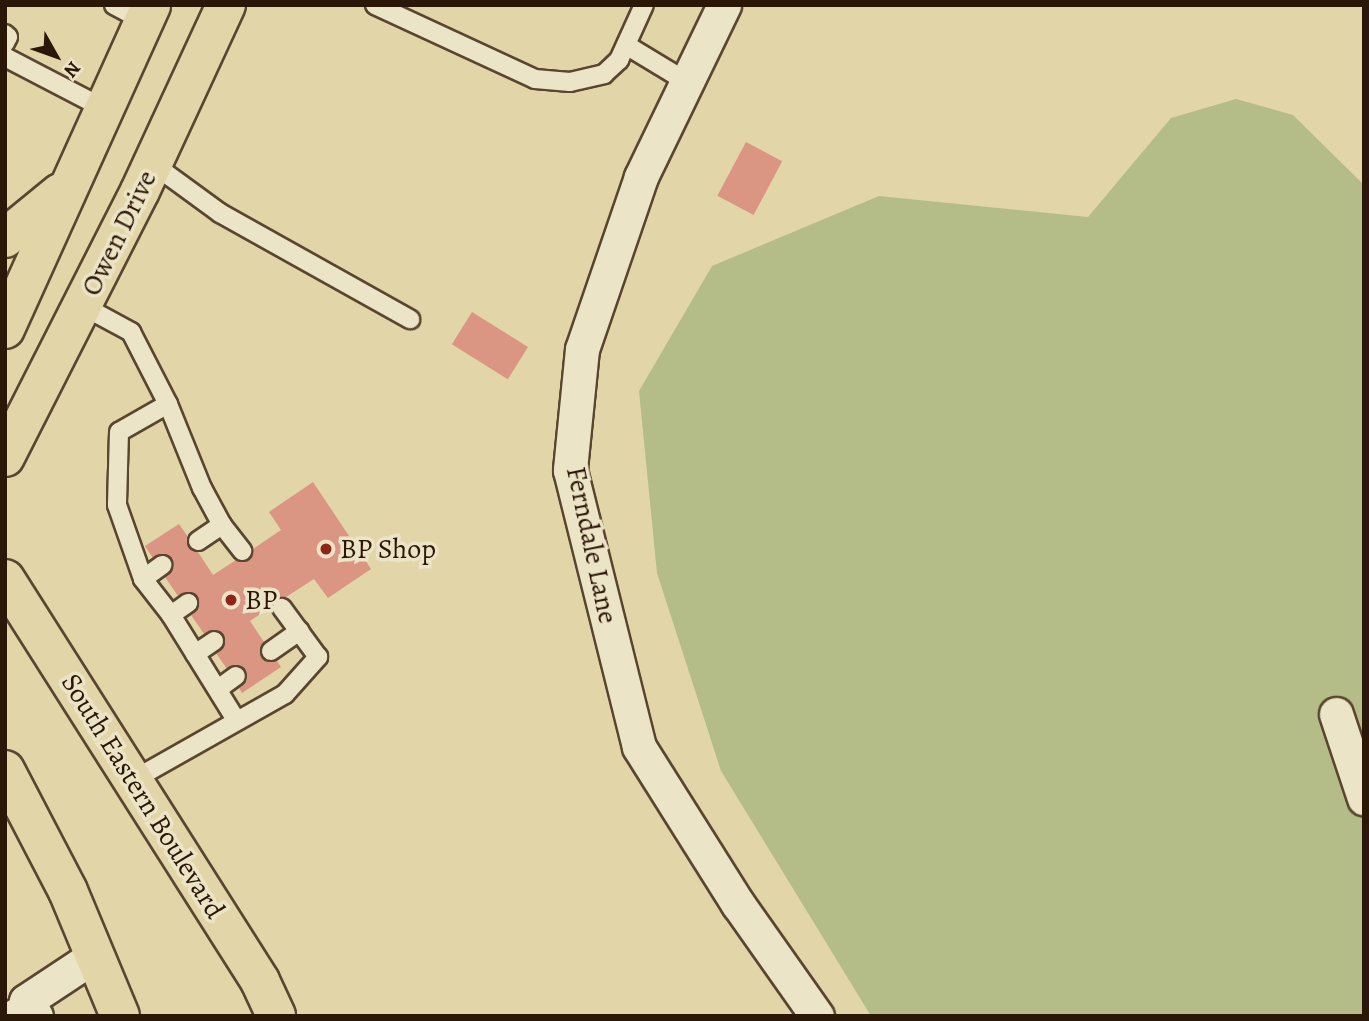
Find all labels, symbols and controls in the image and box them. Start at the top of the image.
north arrow [21,21,91,91]
text: N [58,56,86,83]
street label: Owen Drive [74,165,164,301]
street label: Ferndale Lane [559,463,625,627]
place label: BP Shop [340,532,436,566]
marker: BP Shop [318,541,334,557]
place label: BP [245,583,277,617]
marker: BP [223,592,239,608]
street label: South Eastern Boulevard [54,667,232,925]

